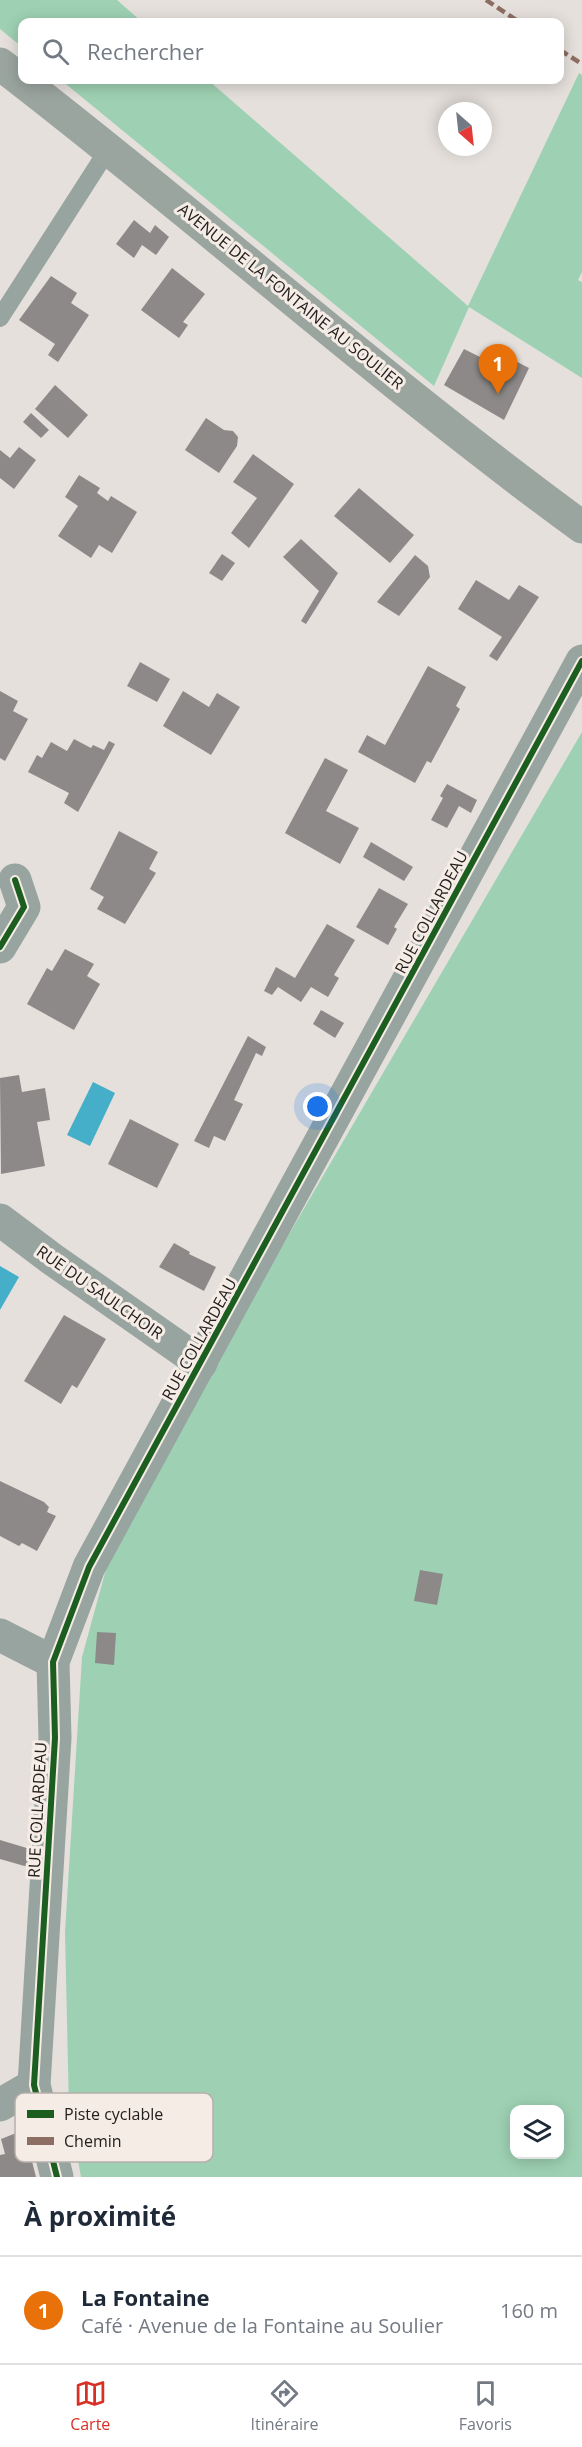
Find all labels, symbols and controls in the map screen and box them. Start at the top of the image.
search box [18,18,564,84]
icon: search [39,35,72,68]
text: Rechercher [87,36,204,66]
north arrow [438,102,492,156]
street label: AVENUE DE LA FONTAINE AU SOULIER [174,198,408,394]
pin: 1 [478,344,518,394]
street label: RUE COLLARDEAU [389,847,473,977]
your location [303,1092,332,1121]
street label: RUE DU SAULCHOIR [32,1240,168,1344]
street label: RUE COLLARDEAU [156,1274,242,1404]
street label: RUE COLLARDEAU [22,1741,52,1879]
legend [15,2093,213,2162]
text: Piste cyclable [64,2103,163,2125]
map controls [510,2105,564,2159]
button: layers [510,2105,564,2159]
text: Chemin [64,2130,122,2152]
text: À proximité [24,2198,176,2234]
text: La Fontaine [81,2282,210,2312]
text: 1 [38,2297,49,2324]
text: 160 m [500,2297,558,2324]
text: Café · Avenue de la Fontaine au Soulier [81,2312,443,2339]
tab: Carte [70,2377,110,2435]
tab: Itinéraire [251,2377,319,2435]
tab: Favoris [459,2377,512,2435]

